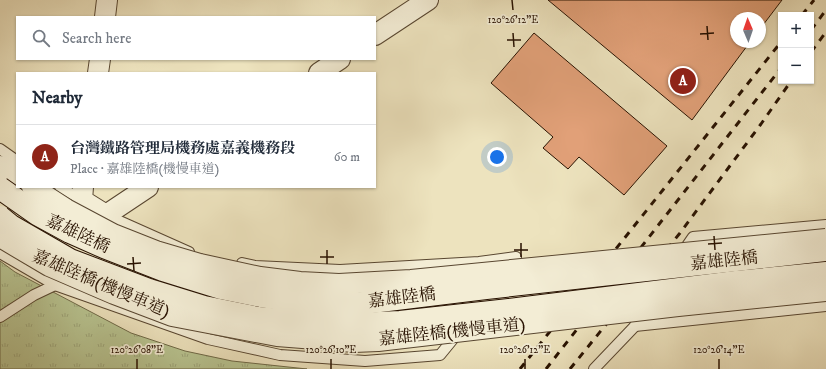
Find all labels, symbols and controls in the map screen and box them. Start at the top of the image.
north arrow [730,12,766,48]
map controls [778,12,814,84]
button: + [778,12,814,48]
text: 120°26'12"E [488,14,538,26]
search box [16,16,376,60]
icon: search [30,27,52,49]
text: Search here [62,29,131,48]
button: − [778,48,814,84]
pin: A [670,66,696,96]
text: Nearby [32,87,82,109]
text: 台灣鐵路管理局機務處嘉義機務段 [70,139,295,158]
your location [487,147,507,167]
text: A [41,149,49,165]
text: 60 m [334,149,360,165]
text: Place · 嘉雄陸橋(機慢車道) [70,161,219,177]
street label: 嘉雄陸橋 [43,210,113,258]
street label: 嘉雄陸橋(機慢車道) [29,245,173,323]
street label: 嘉雄陸橋 [689,247,759,275]
street label: 嘉雄陸橋 [367,283,437,313]
street label: 嘉雄陸橋(機慢車道) [378,313,526,351]
text: 120°26'08"E [111,344,163,356]
text: 120°26'10"E [306,344,356,356]
text: 120°26'12"E [500,344,550,356]
text: 120°26'14"E [693,344,745,356]

